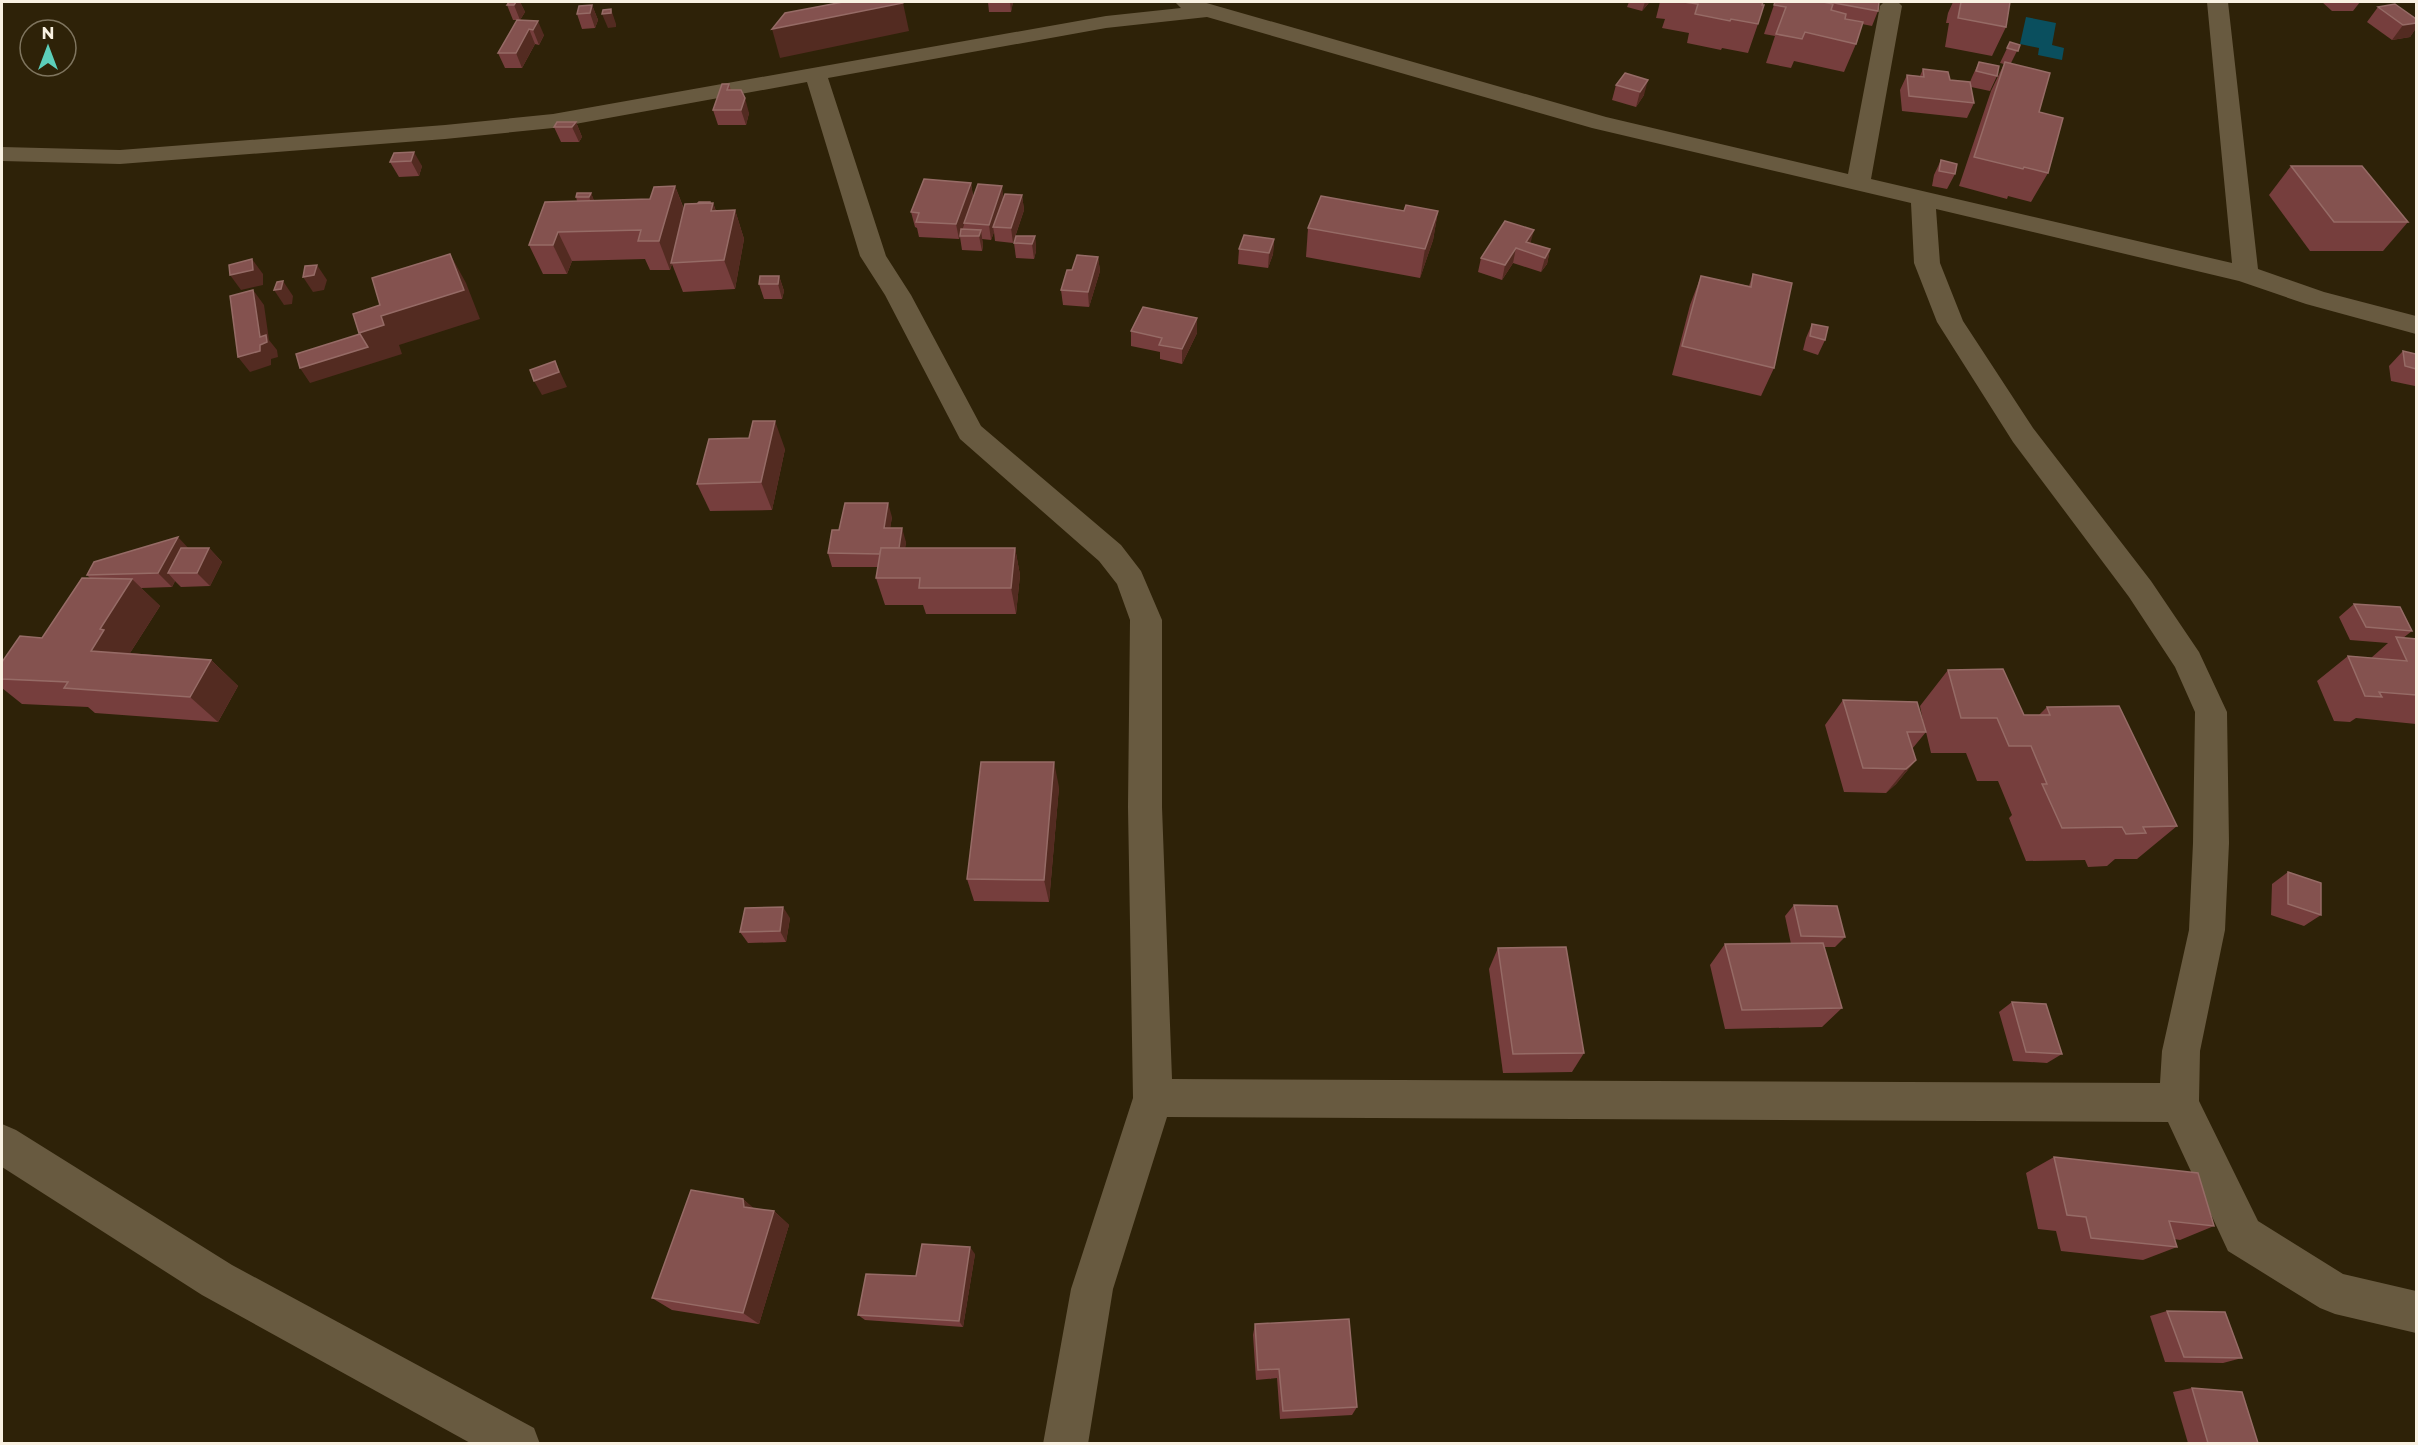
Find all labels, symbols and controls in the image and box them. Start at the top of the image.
north arrow [18,18,78,78]
text: N [42,24,54,43]

